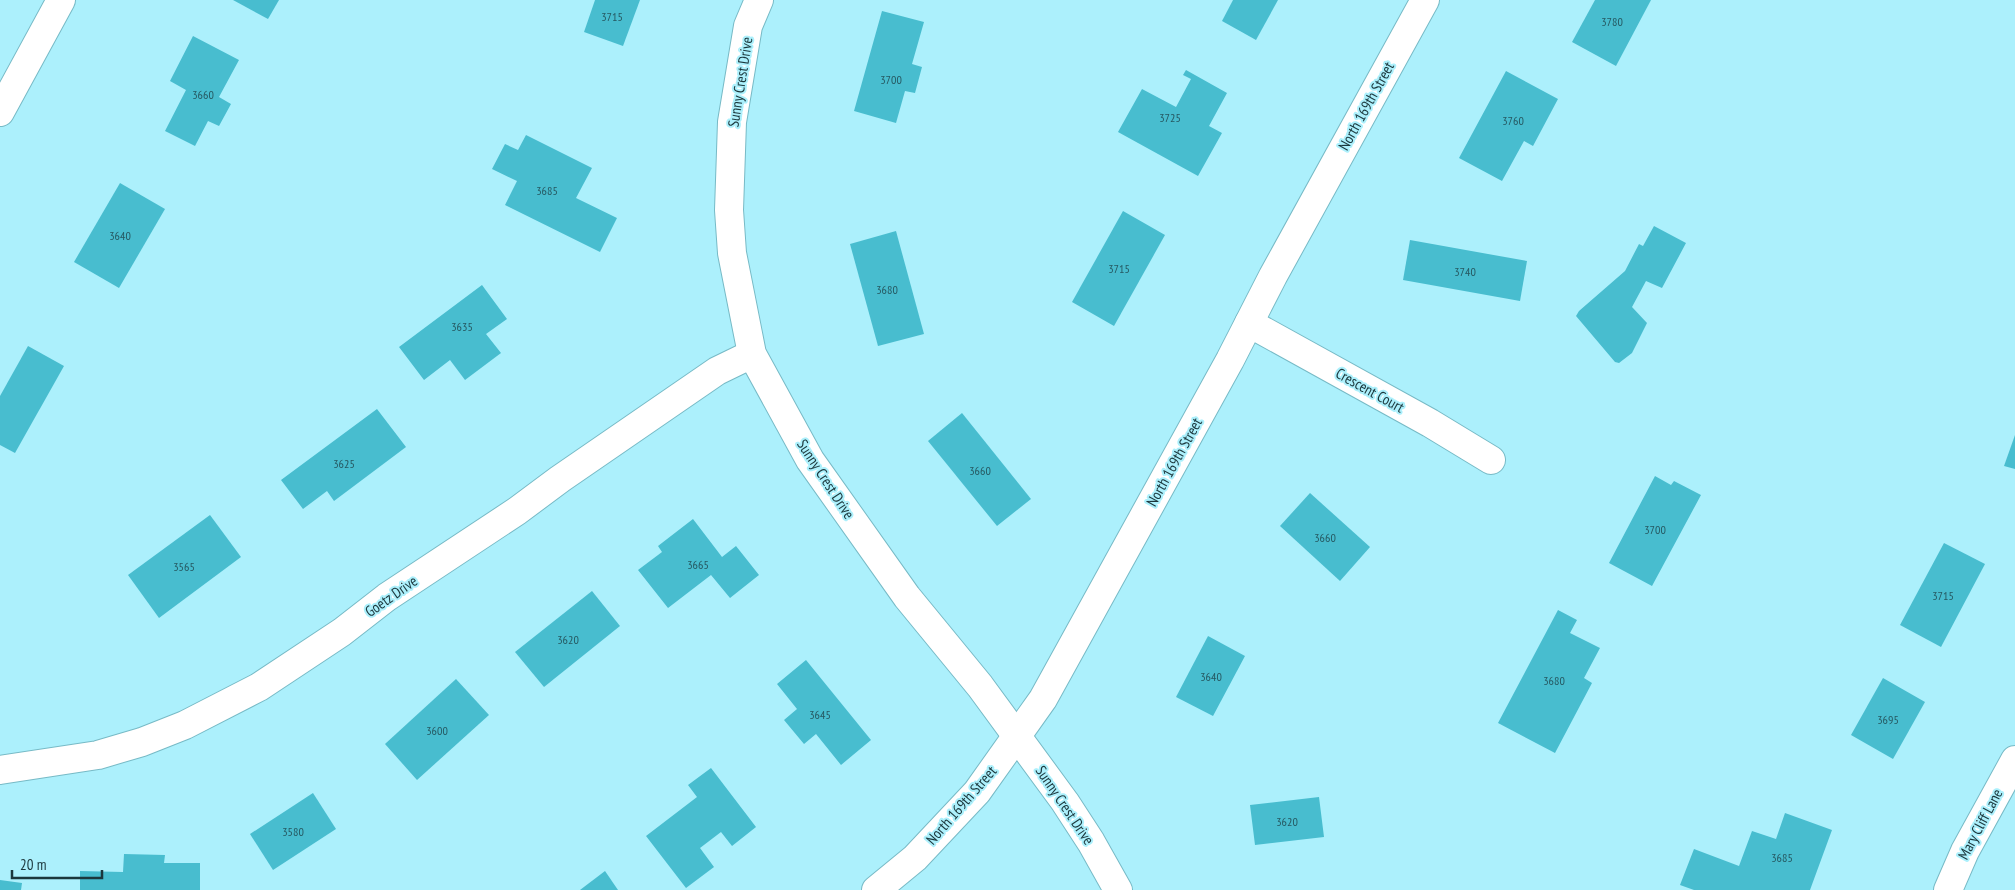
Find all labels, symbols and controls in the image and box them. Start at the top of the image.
house number: 3715 [601,9,623,24]
house number: 3780 [1601,14,1623,29]
street label: Sunny Crest Drive [723,36,757,128]
street label: North 169th Street [1334,58,1398,154]
house number: 3700 [880,72,902,87]
house number: 3660 [192,87,214,102]
house number: 3725 [1159,110,1181,125]
house number: 3760 [1502,113,1524,128]
house number: 3685 [536,183,558,198]
house number: 3640 [109,228,131,243]
house number: 3715 [1108,261,1130,276]
house number: 3740 [1454,264,1476,279]
house number: 3680 [876,282,898,297]
house number: 3635 [451,319,473,334]
street label: Crescent Court [1332,363,1408,417]
street label: North 169th Street [1142,414,1206,510]
street label: Sunny Crest Drive [793,436,859,522]
house number: 3625 [333,456,355,471]
house number: 3660 [969,463,991,478]
house number: 3700 [1644,522,1666,537]
house number: 3660 [1314,530,1336,545]
house number: 3665 [687,557,709,572]
house number: 3565 [173,559,195,574]
street label: Goetz Drive [361,571,421,621]
house number: 3715 [1932,588,1954,603]
house number: 3620 [557,632,579,647]
house number: 3640 [1200,669,1222,684]
house number: 3680 [1543,673,1565,688]
house number: 3645 [809,707,831,722]
house number: 3695 [1877,712,1899,727]
house number: 3600 [426,723,448,738]
street label: North 169th Street [922,762,1000,848]
street label: Sunny Crest Drive [1032,762,1098,848]
street label: Mary Cliff Lane [1953,785,2007,863]
house number: 3620 [1276,814,1298,829]
house number: 3580 [282,824,304,839]
scale bar [12,848,102,880]
house number: 3685 [1771,850,1793,865]
text: 20 m [20,855,46,874]

